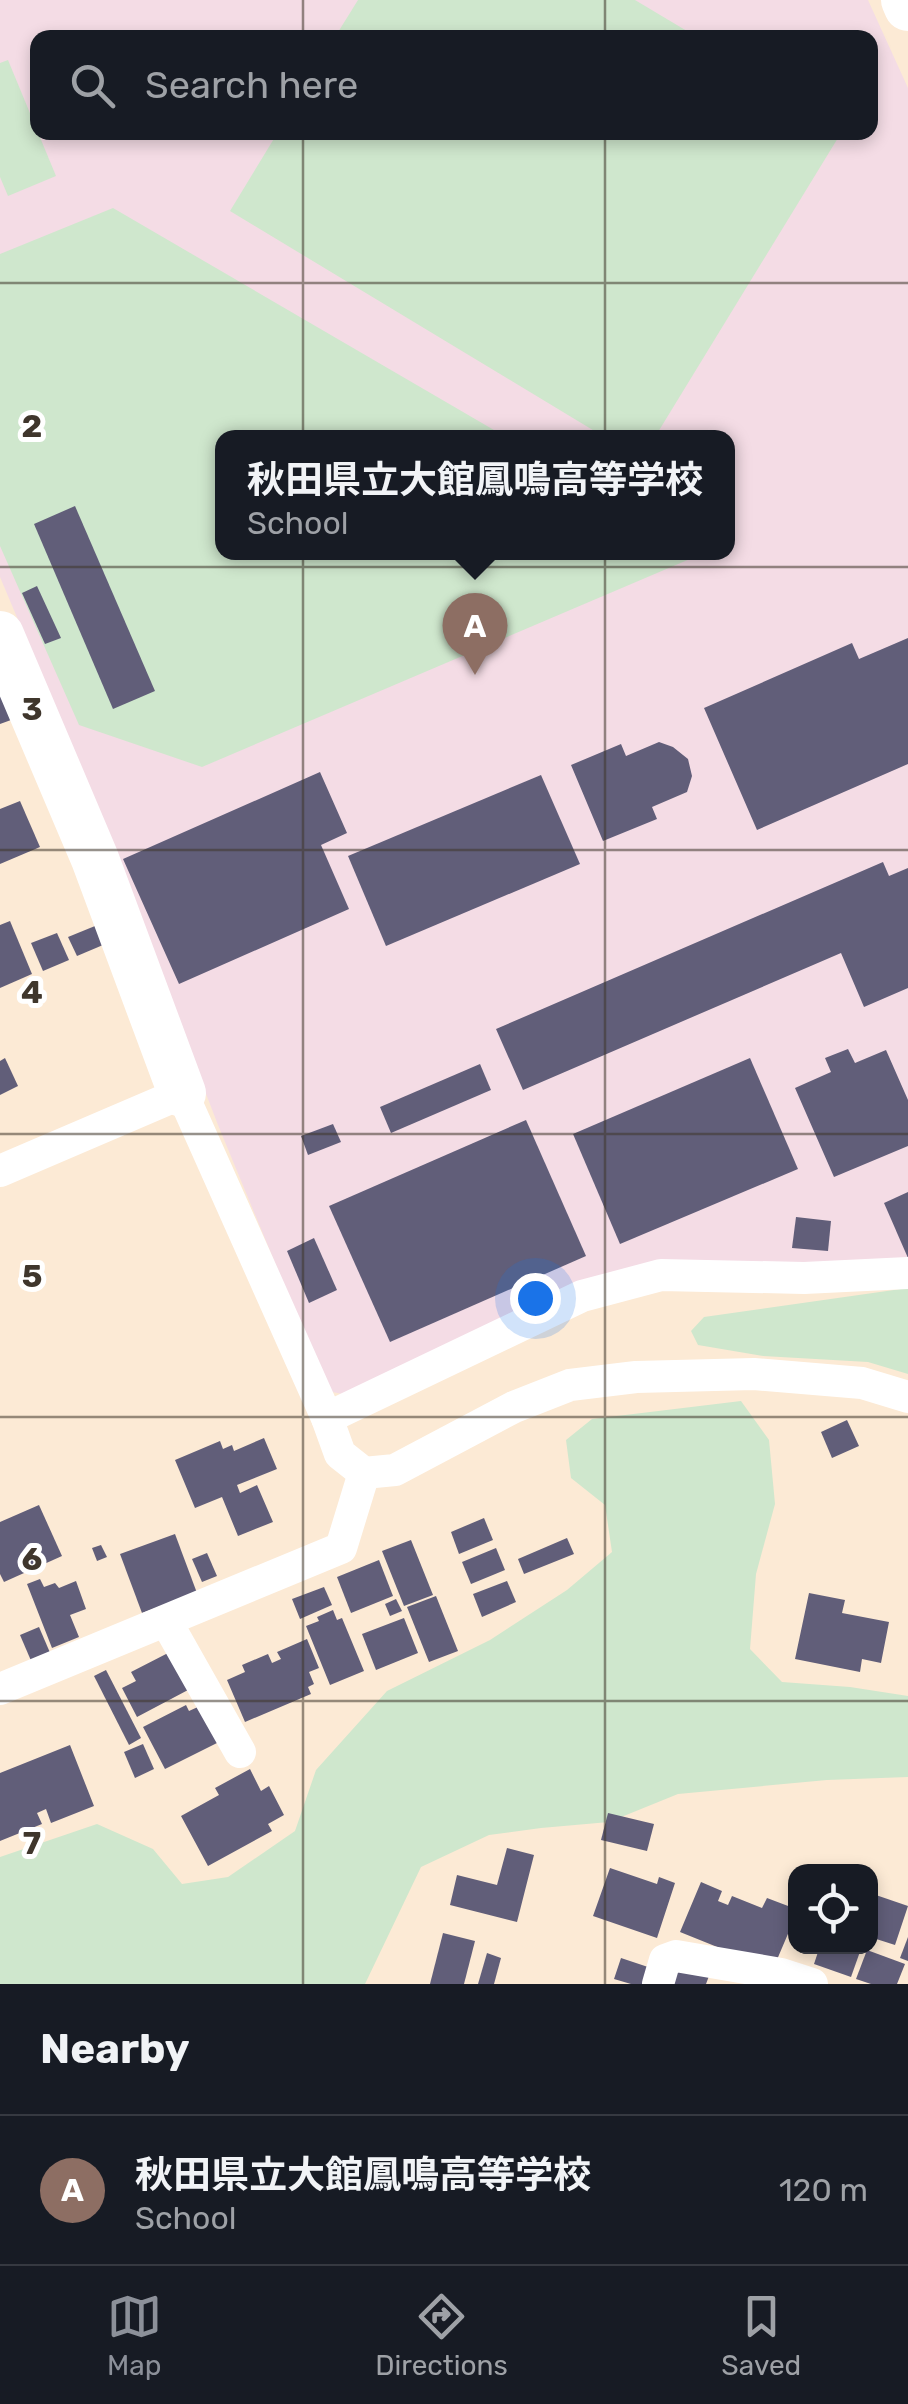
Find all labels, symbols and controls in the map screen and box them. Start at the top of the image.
search box [30,30,878,140]
icon: search [65,58,120,113]
text: Search here [145,62,358,108]
text: 2 [22,407,42,445]
popup [215,430,735,560]
text: 秋田県立大館鳳鳴高等学校 [247,457,703,503]
text: School [247,504,349,542]
pin: A [442,592,508,675]
text: 3 [21,690,43,728]
text: 4 [21,973,43,1011]
text: 5 [22,1257,42,1295]
your location [510,1273,561,1324]
text: 6 [22,1540,42,1578]
text: 7 [23,1824,41,1862]
map controls [788,1864,878,1954]
button: locate [788,1864,878,1954]
text: Nearby [40,2024,190,2074]
text: 秋田県立大館鳳鳴高等学校 [135,2152,591,2198]
text: A [61,2171,84,2209]
text: 120 m [779,2171,868,2209]
text: School [135,2199,237,2237]
tab: Map [107,2289,162,2382]
tab: Directions [375,2289,508,2382]
tab: Saved [721,2289,801,2382]

